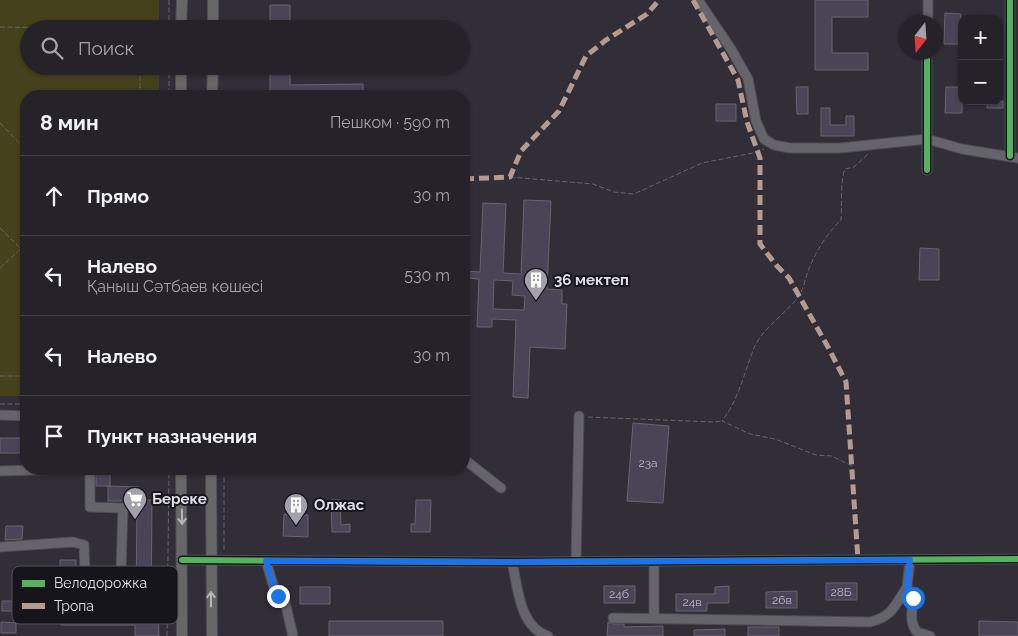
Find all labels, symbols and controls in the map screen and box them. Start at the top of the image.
north arrow [898,15,943,60]
map controls [958,15,1003,105]
button: + [958,15,1003,60]
search box [20,20,470,75]
icon: search [38,34,66,62]
text: Поиск [78,37,134,59]
button: − [958,60,1003,105]
text: 8 мин [40,110,99,135]
text: Пешком · 590 m [330,113,450,132]
icon: ahead [40,182,68,210]
text: Прямо [87,185,149,207]
text: 30 m [413,186,450,205]
text: Налево [87,255,157,277]
icon: left [40,262,68,290]
text: 530 m [404,266,450,285]
building icon: 36 мектеп [523,267,549,301]
place label: 36 мектеп [554,271,629,289]
text: Қаныш Сәтбаев көшесі [87,277,263,296]
icon: left [40,342,68,370]
text: Налево [87,345,157,367]
text: 30 m [413,346,450,365]
icon: arrive [40,422,68,450]
text: Пункт назначения [87,425,257,447]
house number: 23а [638,456,658,470]
supermarket icon: Береке [122,486,148,520]
place label: Береке [152,490,207,508]
building icon: Олжас [283,492,309,526]
place label: Олжас [314,496,365,514]
one-way arrow [177,509,187,525]
legend [12,566,178,624]
text: Велодорожка [54,575,147,591]
route end [267,585,290,608]
house number: 28Б [830,585,852,599]
house number: 24б [609,587,629,601]
route start [902,587,925,610]
one-way arrow [206,591,216,607]
house number: 26в [772,593,792,607]
house number: 24в [682,595,702,609]
text: Тропа [54,598,94,614]

